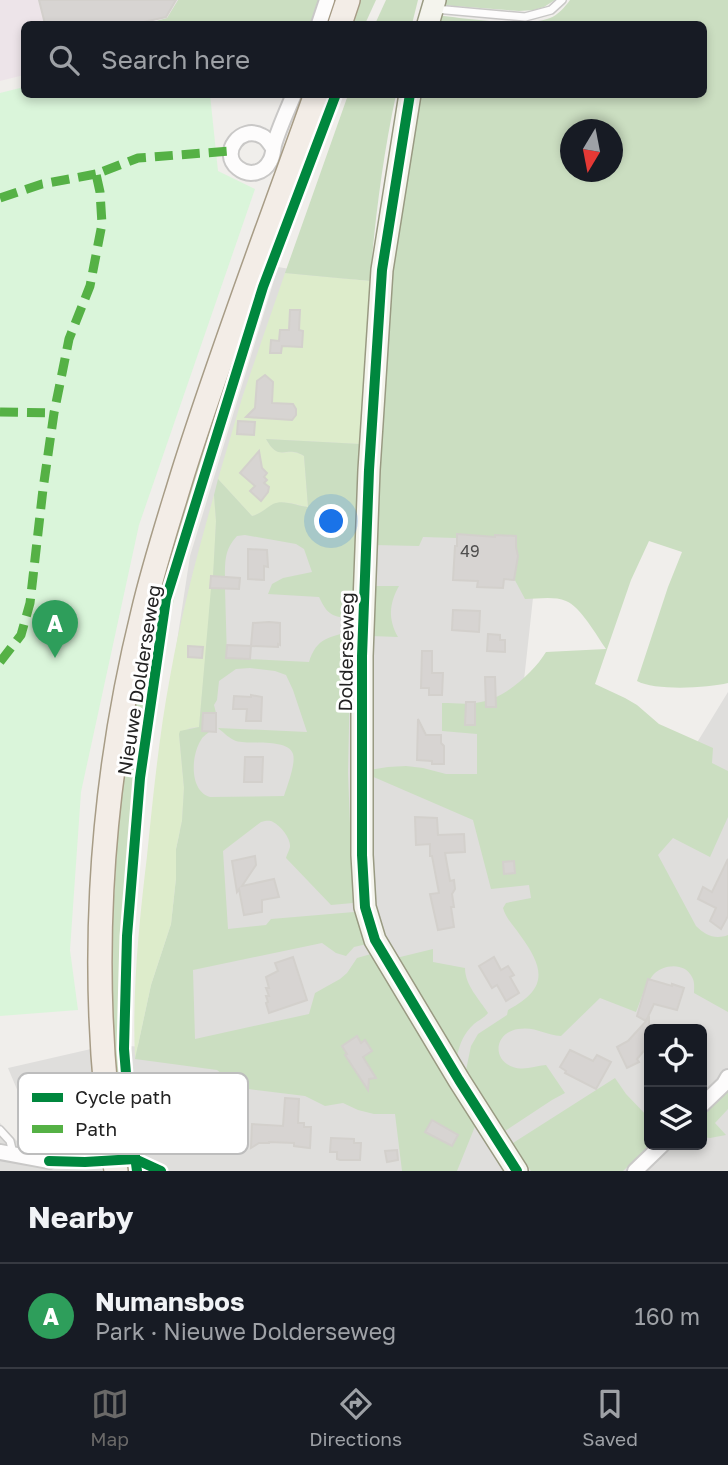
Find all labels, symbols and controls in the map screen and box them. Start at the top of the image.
search box [21,21,707,98]
icon: search [45,41,83,79]
text: Search here [101,44,250,75]
north arrow [560,119,623,182]
your location [314,504,348,538]
house number: 49 [460,541,480,561]
street label: Nieuwe Dolderseweg [112,583,165,777]
street label: Dolderseweg [333,592,358,712]
pin: A [32,600,78,658]
map controls [644,1024,707,1150]
button: locate [644,1024,707,1087]
legend [18,1073,248,1154]
text: Cycle path [75,1085,172,1108]
button: layers [644,1087,707,1150]
text: Path [75,1117,117,1140]
text: Nearby [28,1199,133,1235]
text: Numansbos [95,1286,245,1317]
text: A [43,1302,59,1330]
text: 160 m [635,1302,700,1330]
text: Park · Nieuwe Dolderseweg [95,1317,396,1345]
tab: Map [90,1385,129,1450]
tab: Directions [309,1385,402,1450]
tab: Saved [582,1385,638,1450]

